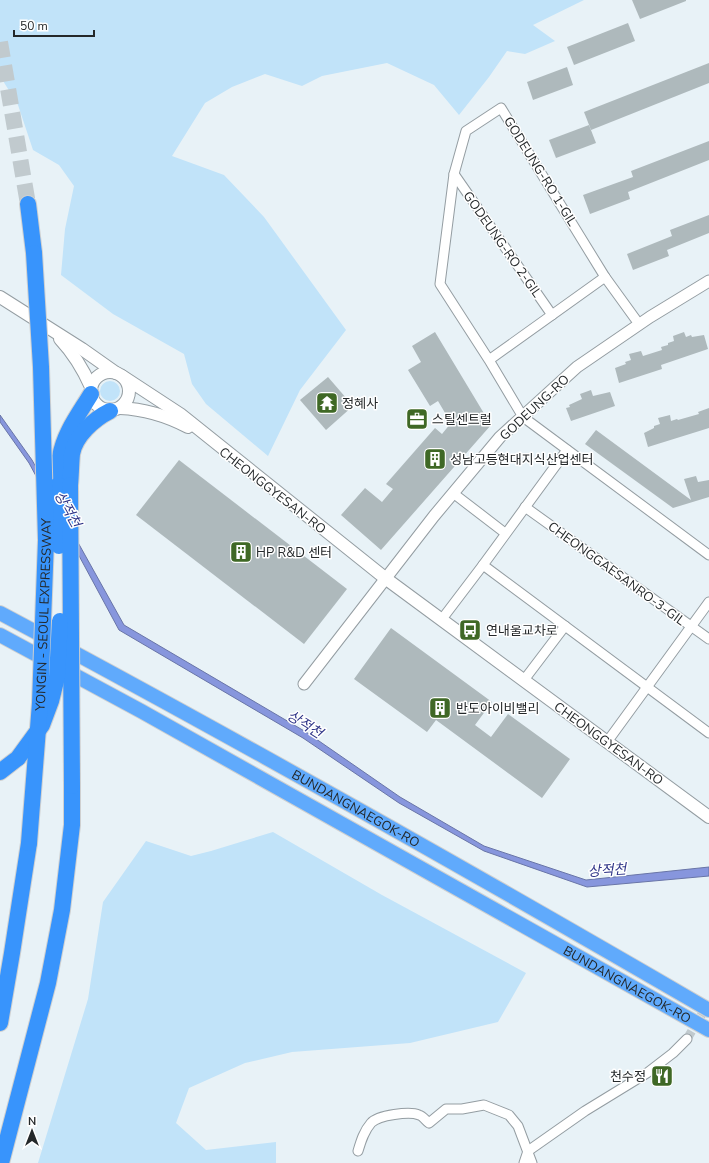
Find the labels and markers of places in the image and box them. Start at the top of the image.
temple icon: 정혜사 [314,390,340,416]
place label: 정혜사 [342,395,378,413]
office icon: 스틸센트럴 [404,406,430,432]
place label: 스틸센트럴 [432,411,492,429]
building icon: 성남고등현대지식산업센터 [422,446,448,472]
place label: 성남고등현대지식산업센터 [450,451,594,469]
building icon: HP R&D 센터 [228,539,254,565]
place label: HP R&D 센터 [256,544,332,562]
bus stop icon: 연내울교차로 [457,617,483,643]
place label: 연내울교차로 [486,622,558,640]
building icon: 반도아이비밸리 [427,695,453,721]
place label: 반도아이비밸리 [456,700,540,718]
restaurant icon: 천수정 [649,1063,675,1089]
place label: 천수정 [610,1068,646,1086]

